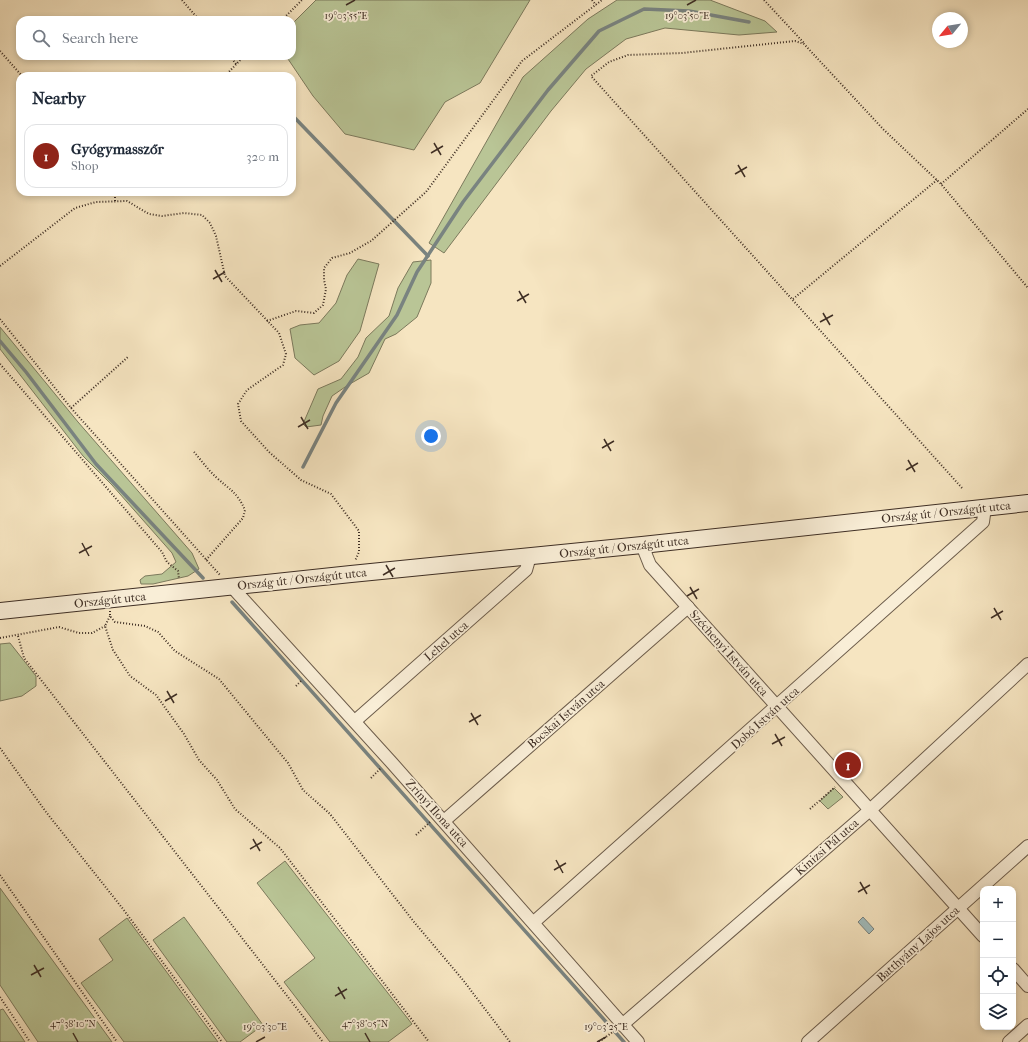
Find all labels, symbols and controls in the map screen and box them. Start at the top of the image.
text: 19°03'55"E [325,10,367,22]
text: 19°03'50"E [665,10,709,22]
north arrow [932,12,968,48]
search box [16,16,296,60]
icon: search [30,27,52,49]
text: Search here [62,29,138,47]
text: Nearby [32,88,86,108]
text: Gyógymasszőr [71,140,164,158]
text: 1 [44,149,48,164]
text: 320 m [246,149,279,164]
text: Shop [71,158,99,173]
your location [421,426,441,446]
street label: Ország út / Országút utca [881,498,1012,526]
street label: Ország út / Országút utca [559,533,690,561]
street label: Ország út / Országút utca [237,565,368,593]
street label: Országút utca [73,589,147,611]
street label: Széchenyi István utca [687,607,772,699]
street label: Lehel utca [421,618,471,664]
street label: Bocskai István utca [525,676,608,751]
street label: Dobó István utca [728,684,802,752]
pin: 1 [835,750,861,780]
street label: Zrínyi Ilona utca [403,776,472,850]
street label: Kinizsi Pál utca [793,815,862,878]
map controls [980,886,1016,1030]
button: + [980,886,1016,922]
street label: Batthyány Lajos utca [874,903,963,985]
button: − [980,922,1016,958]
button: locate [980,958,1016,994]
button: layers [980,994,1016,1030]
text: 47°38'10"N [50,1018,96,1030]
text: 47°38'05"N [342,1018,389,1030]
text: 19°03'30"E [243,1021,287,1033]
text: 19°03'25"E [584,1021,628,1033]

